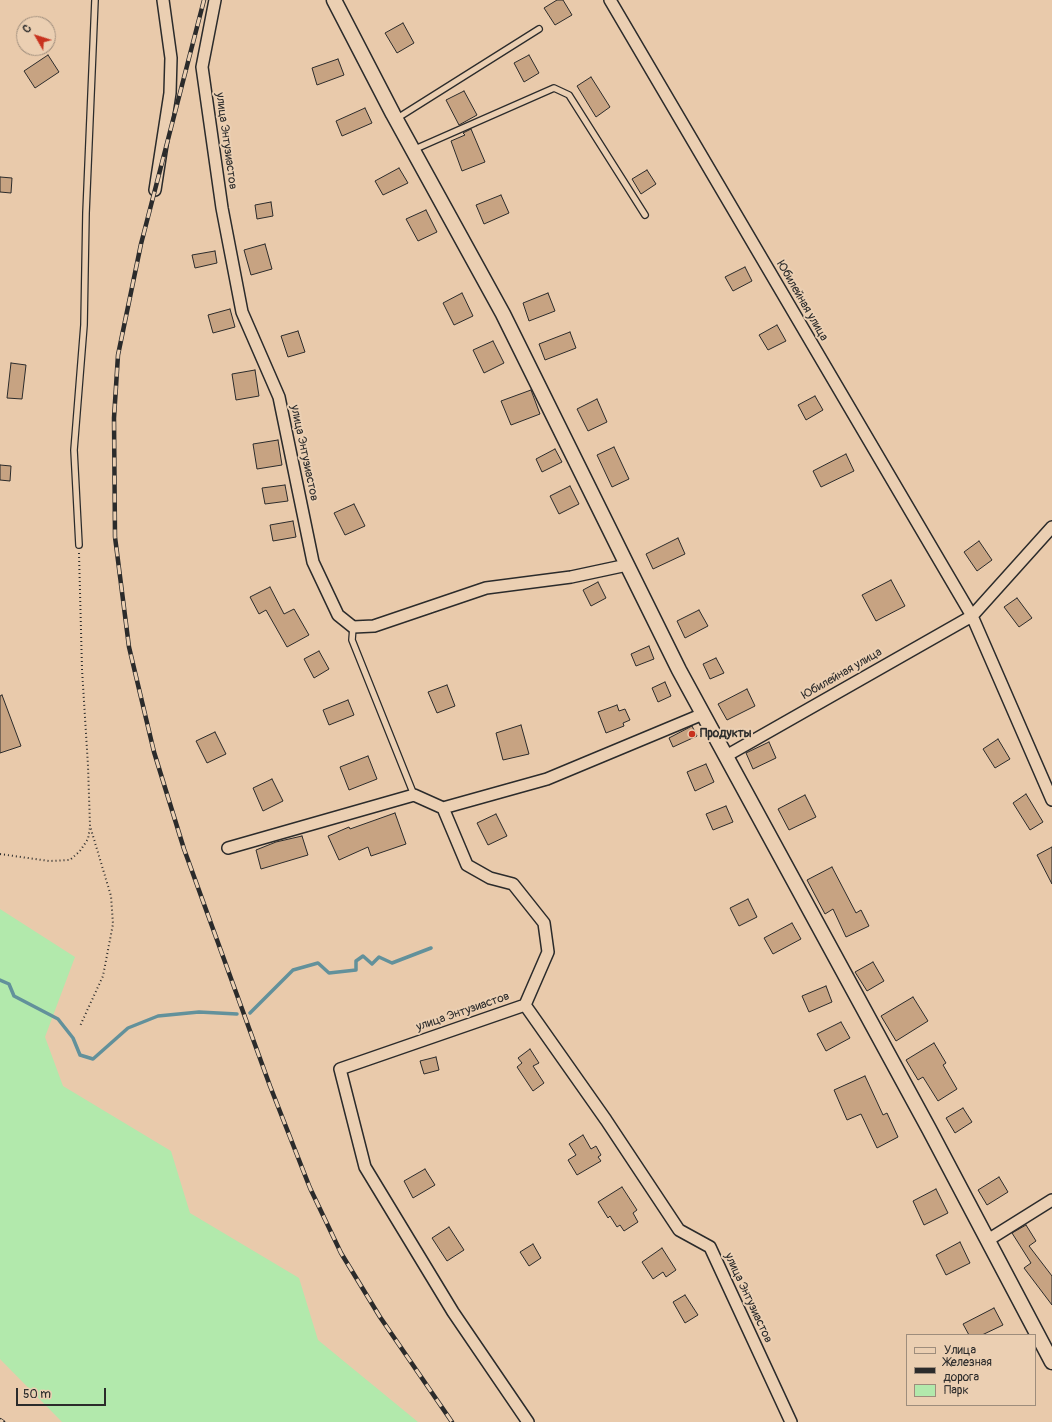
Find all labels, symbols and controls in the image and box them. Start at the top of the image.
north arrow [16,16,56,56]
text: С [20,22,34,36]
street label: улица Энтузиастов [212,92,240,190]
street label: Юбилейная улица [773,258,831,344]
street label: улица Энтузиастов [287,404,321,502]
street label: Юбилейная улица [799,645,885,703]
place label: Продукты [700,727,752,741]
marker: Продукты [687,729,697,739]
street label: улица Энтузиастов [414,989,512,1035]
street label: улица Энтузиастов [721,1251,775,1345]
legend [906,1334,1036,1406]
text: Улица [944,1343,976,1358]
text: Железная дорога [944,1355,992,1385]
scale bar [18,1380,108,1406]
text: Парк [944,1383,969,1398]
text: 50 m [23,1387,51,1402]

